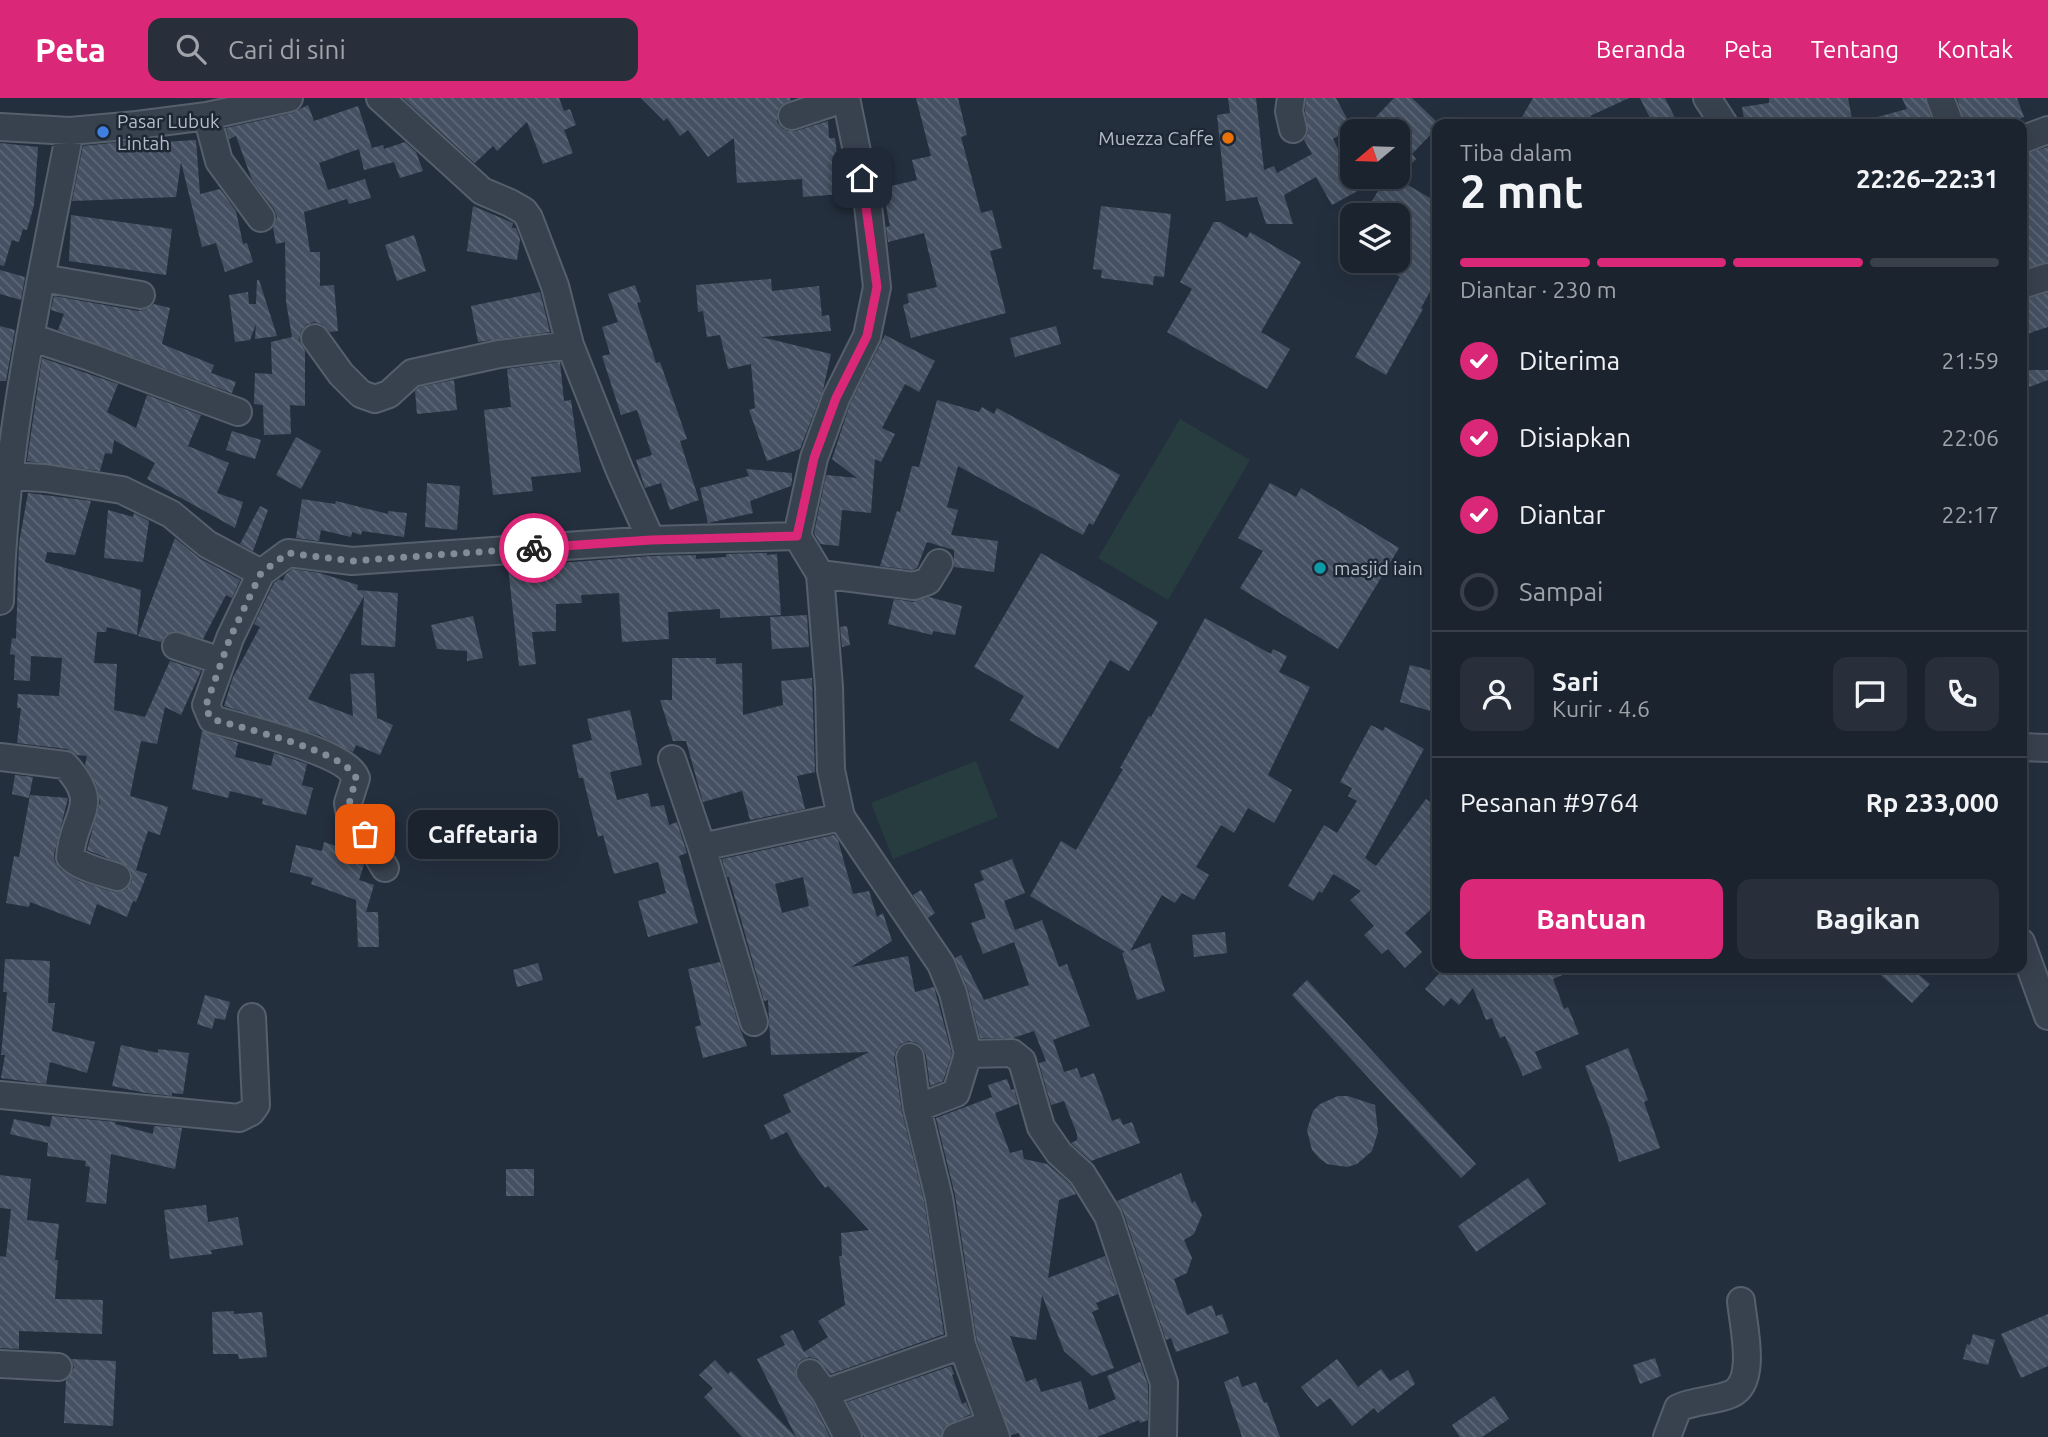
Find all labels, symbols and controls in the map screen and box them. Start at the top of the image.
search box [148,18,638,81]
icon: search [172,30,210,68]
text: Peta [35,31,106,68]
text: Cari di sini [228,35,346,64]
text: Beranda [1596,36,1686,63]
text: Peta [1724,36,1773,63]
text: Tentang [1811,36,1899,63]
text: Kontak [1937,36,2013,63]
place label: Pasar Lubuk Lintah [117,110,220,154]
north arrow [1340,119,1410,189]
map controls [1340,119,1410,273]
marker: Pasar Lubuk Lintah [95,124,111,140]
place label: Muezza Caffe [1098,127,1214,149]
marker: Muezza Caffe [1220,130,1236,146]
text: Tiba dalam [1460,140,1572,165]
pin [832,148,892,208]
icon: home [843,159,881,197]
text: 22:26–22:31 [1856,164,1999,193]
text: 2 mnt [1460,165,1583,217]
button: layers [1340,203,1410,273]
text: Diantar · 230 m [1460,277,1617,302]
icon: check [1460,342,1498,380]
text: Diterima [1519,346,1620,375]
text: 21:59 [1941,348,1999,373]
icon: check [1460,419,1498,457]
text: Disiapkan [1519,423,1631,452]
text: 22:06 [1941,425,1999,450]
icon: check [1460,496,1498,534]
text: Diantar [1519,500,1605,529]
text: 22:17 [1941,502,1999,527]
courier [499,513,569,583]
icon: bike [515,529,553,567]
place label: masjid iain [1334,557,1423,579]
marker: masjid iain [1312,560,1328,576]
text: Sampai [1519,577,1603,606]
button: person [1460,657,1534,731]
button: chat [1833,657,1907,731]
button: phone [1925,657,1999,731]
text: Sari [1552,667,1599,696]
text: Kurir · 4.6 [1552,696,1650,721]
text: Pesanan #9764 [1460,788,1639,817]
text: Rp 233,000 [1866,788,1999,817]
pin [335,804,395,864]
callout: Caffetaria [407,810,558,858]
icon: bag [346,815,384,853]
text: Caffetaria [428,822,538,847]
button: Bantuan [1460,879,1723,959]
button: Bagikan [1737,879,1999,959]

